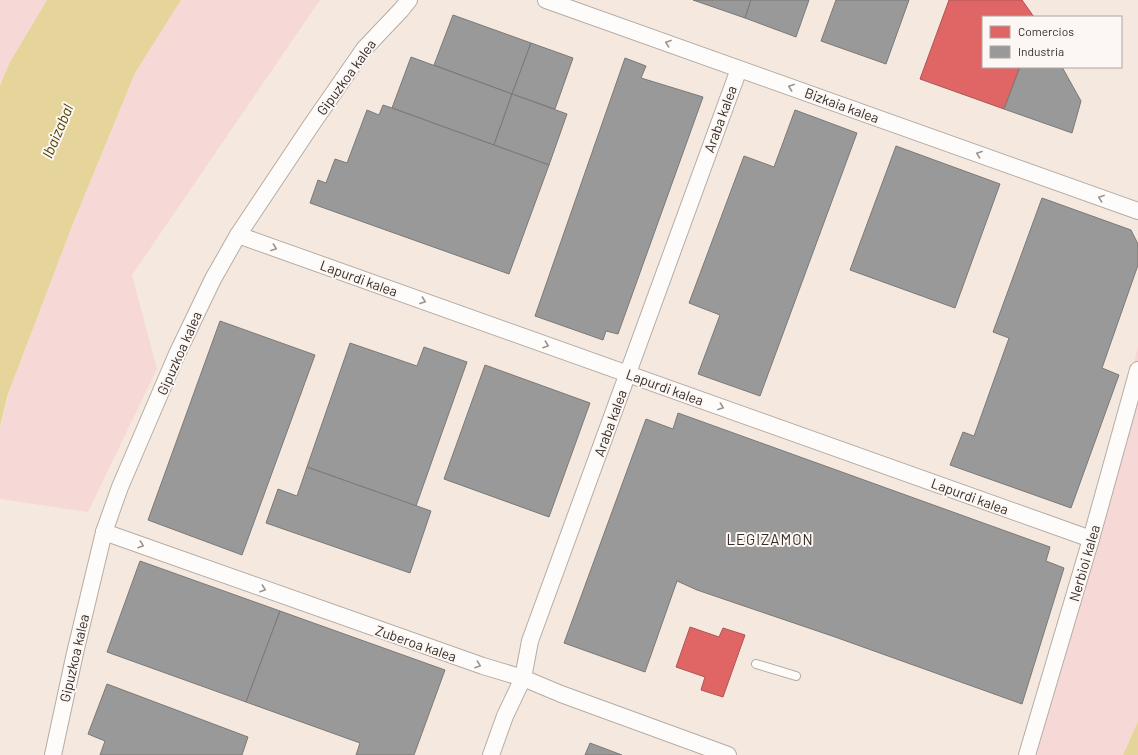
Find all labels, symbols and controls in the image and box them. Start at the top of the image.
legend [982,16,1122,68]
text: Comercios [1018,24,1074,38]
street label: Gipuzkoa kalea [313,36,379,118]
one-way arrow [665,40,672,48]
text: Industria [1018,44,1064,58]
street label: Araba kalea [700,83,740,155]
one-way arrow [787,83,794,92]
street label: Bizkaia kalea [802,84,882,126]
water label: Ibaizabal [38,101,77,161]
one-way arrow [975,151,982,159]
one-way arrow [1098,195,1105,203]
one-way arrow [271,244,278,252]
street label: Lapurdi kalea [318,256,400,300]
one-way arrow [420,297,427,305]
street label: Gipuzkoa kalea [153,309,205,397]
one-way arrow [542,340,549,348]
street label: Lapurdi kalea [624,365,706,409]
street label: Araba kalea [590,387,630,459]
one-way arrow [717,402,724,411]
street label: Lapurdi kalea [929,474,1011,518]
street label: Nerbioi kalea [1065,523,1103,603]
district label: LEGIZAMON [726,530,814,548]
one-way arrow [137,541,144,549]
one-way arrow [260,584,267,592]
street label: Gipuzkoa kalea [56,612,92,704]
street label: Zuberoa kalea [373,621,459,665]
one-way arrow [475,660,482,668]

